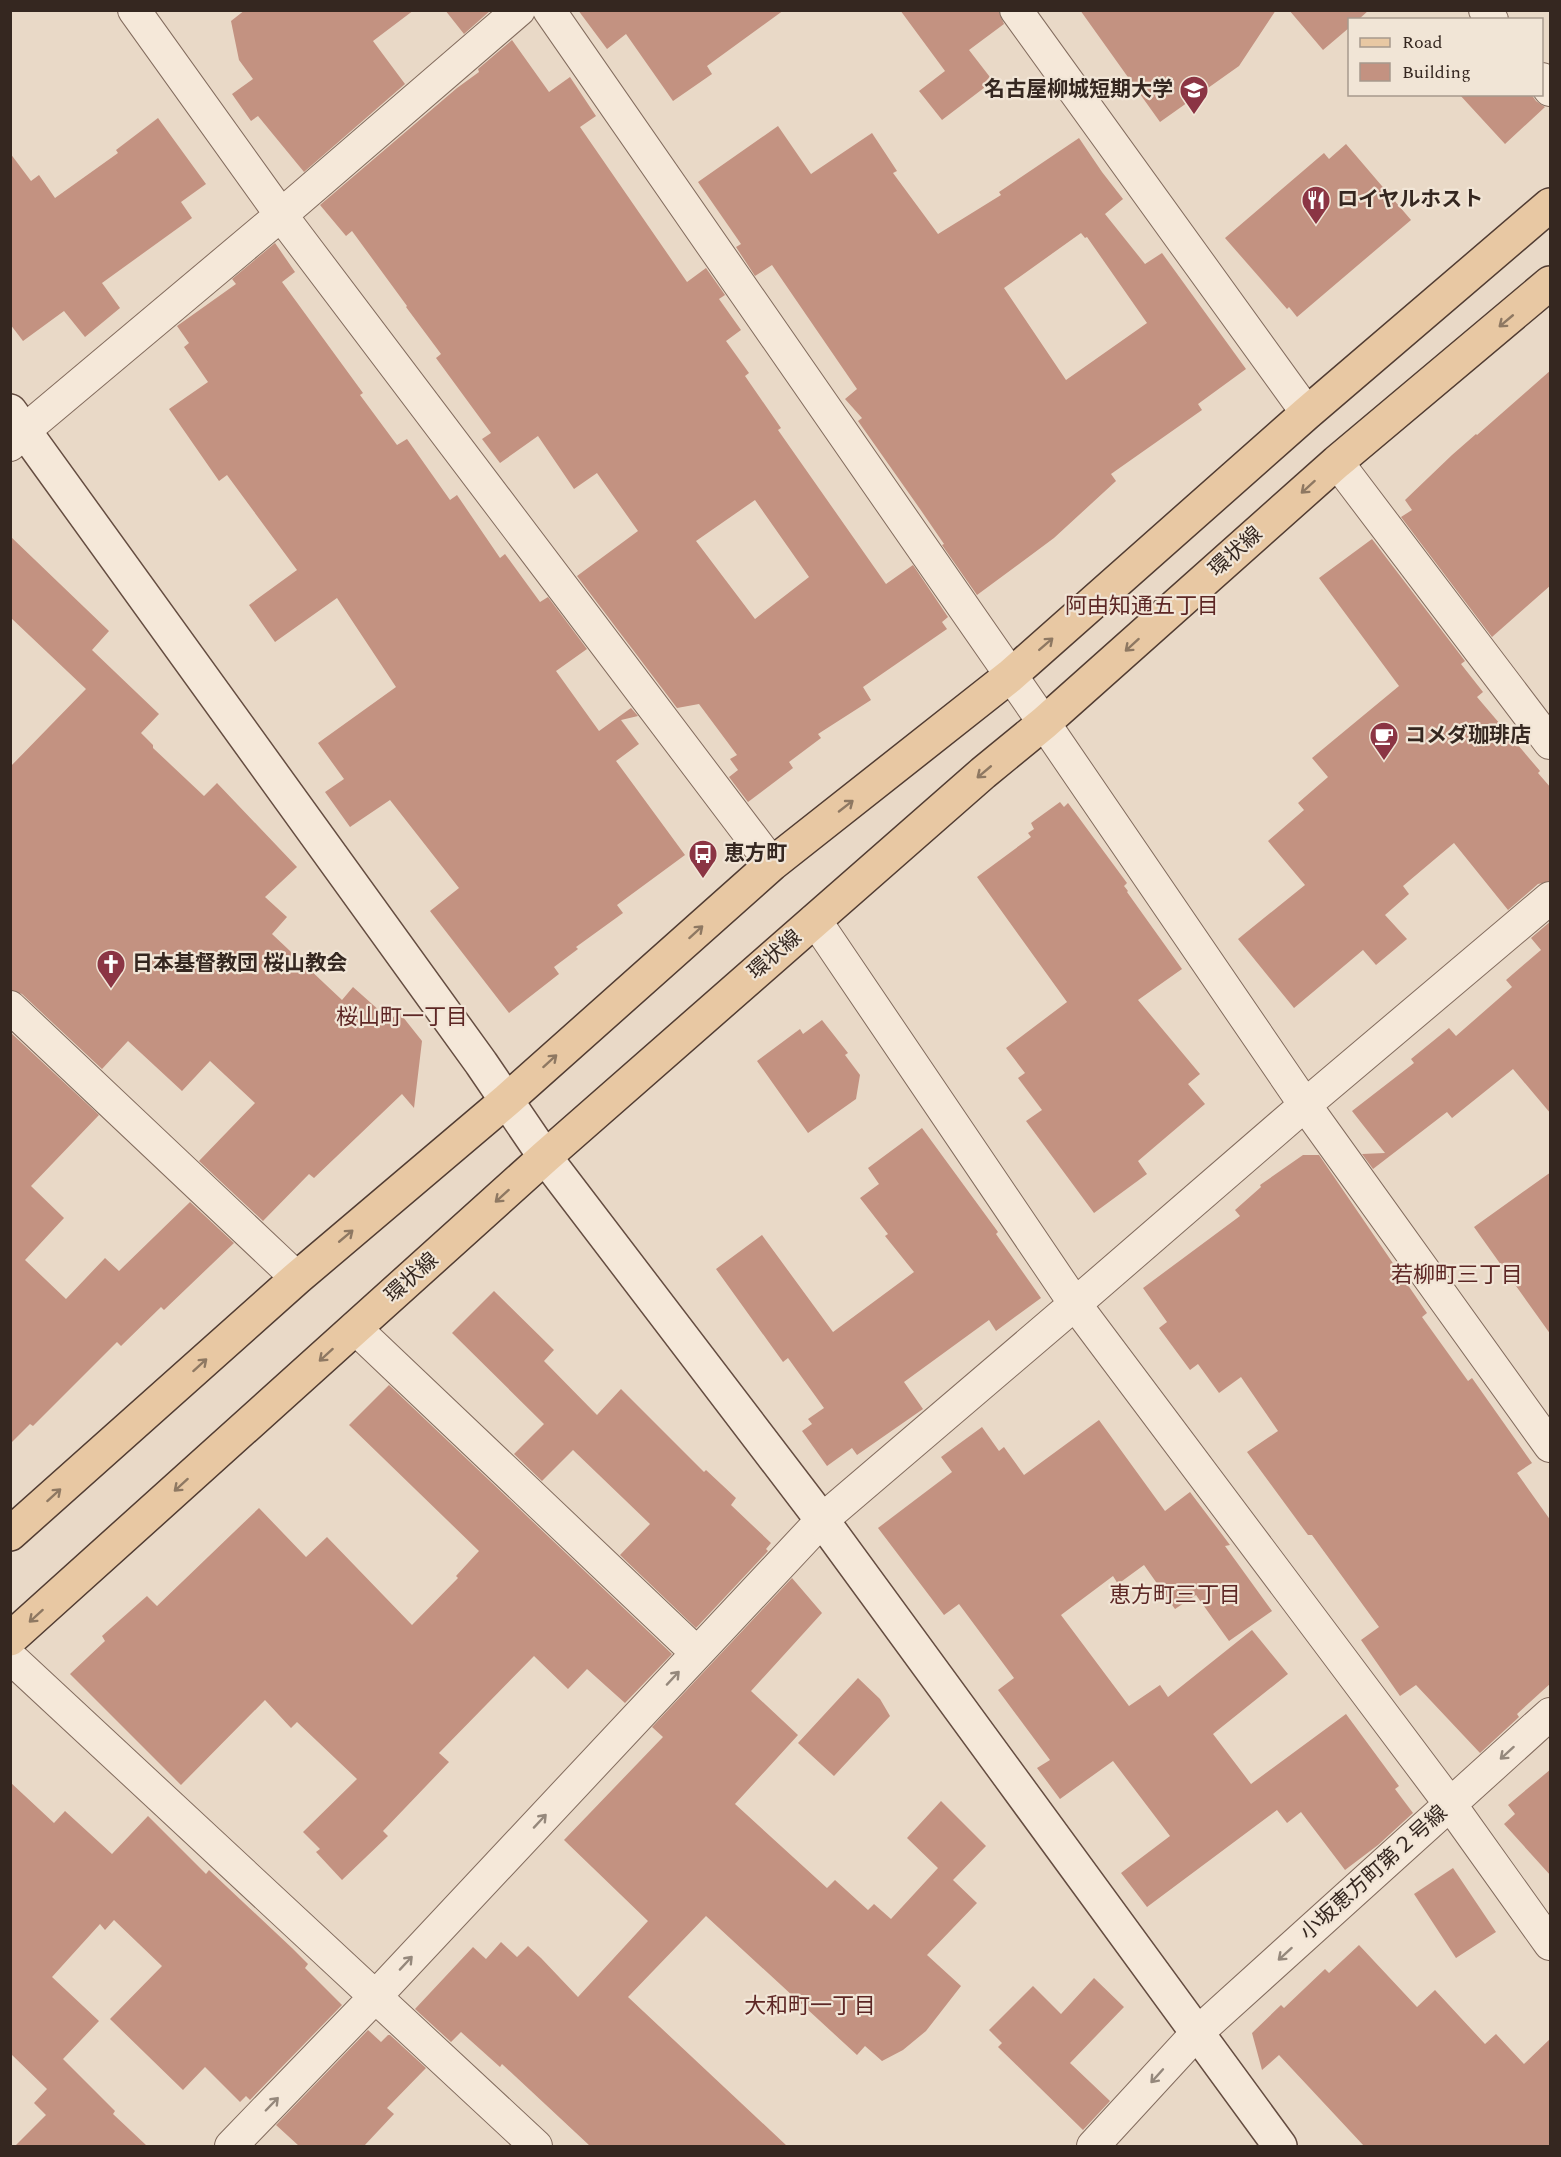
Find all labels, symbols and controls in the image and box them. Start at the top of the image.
legend [1348,18,1543,96]
text: Road [1402,29,1443,56]
text: Building [1402,59,1471,86]
place label: 名古屋柳城短期大学 [984,74,1173,106]
school or university icon: 名古屋柳城短期大学 [1178,74,1210,116]
restaurant icon: ロイヤルホスト [1300,184,1332,226]
place label: ロイヤルホスト [1337,184,1483,216]
one-way arrow [1499,314,1514,328]
one-way arrow [1301,480,1316,494]
street label: 環状線 [1202,519,1270,585]
district label: 阿由知通五丁目 [1065,590,1219,623]
one-way arrow [1038,637,1053,651]
one-way arrow [1124,638,1139,652]
cafe icon: コメダ珈琲店 [1368,720,1400,762]
place label: コメダ珈琲店 [1405,720,1531,752]
one-way arrow [977,765,992,779]
one-way arrow [837,800,853,813]
bus stop icon: 恵方町 [687,838,719,880]
place label: 恵方町 [724,838,787,870]
street label: 環状線 [741,922,809,988]
one-way arrow [688,925,704,939]
church icon: 日本基督教団 桜山教会 [95,948,127,990]
place label: 日本基督教団 桜山教会 [132,948,347,980]
district label: 桜山町一丁目 [336,1001,468,1034]
one-way arrow [543,1054,558,1068]
one-way arrow [495,1189,510,1203]
one-way arrow [338,1229,353,1243]
street label: 環状線 [378,1245,446,1311]
district label: 若柳町三丁目 [1391,1259,1523,1292]
one-way arrow [319,1348,334,1362]
one-way arrow [192,1358,207,1372]
one-way arrow [174,1478,189,1492]
one-way arrow [46,1488,61,1502]
district label: 恵方町三丁目 [1109,1579,1241,1612]
one-way arrow [29,1609,44,1623]
one-way arrow [666,1671,680,1686]
one-way arrow [1500,1746,1515,1760]
street label: 小坂恵方町第２号線 [1293,1798,1455,1948]
one-way arrow [532,1813,547,1828]
one-way arrow [1277,1947,1292,1961]
one-way arrow [399,1956,413,1971]
district label: 大和町一丁目 [744,1990,876,2023]
one-way arrow [1150,2069,1164,2084]
one-way arrow [265,2097,279,2112]

